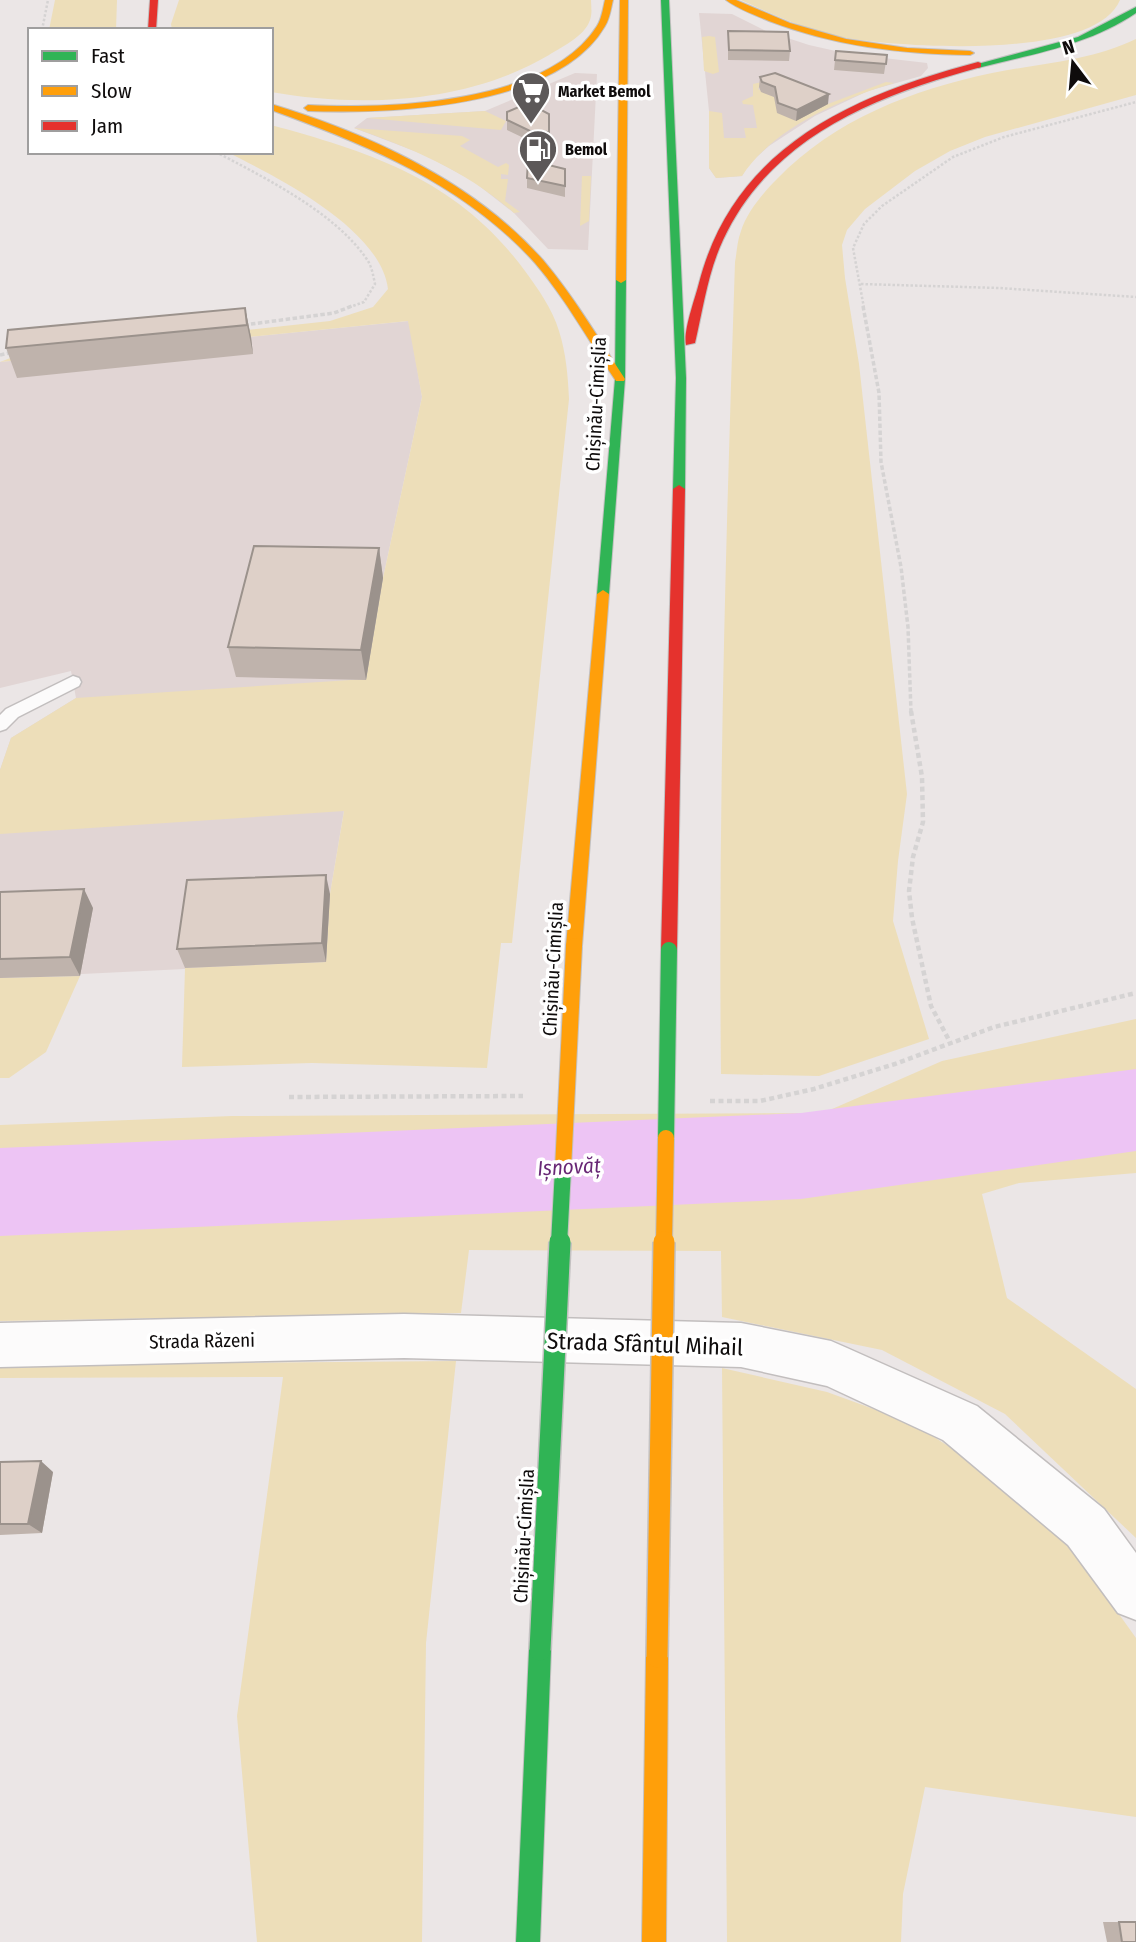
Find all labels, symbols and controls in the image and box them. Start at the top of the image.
legend [28,28,273,154]
north arrow [1038,28,1108,98]
text: N [1060,35,1077,60]
text: Fast [91,43,125,69]
supermarket icon: Market Bemol [510,70,552,125]
text: Slow [91,78,132,104]
place label: Market Bemol [558,82,651,101]
text: Jam [91,113,123,139]
fuel station icon: Bemol [517,128,559,183]
place label: Bemol [565,140,608,159]
street label: Chișinău-Cimișlia [581,336,611,472]
street label: Chișinău-Cimișlia [538,901,568,1037]
water label: Ișnovăț [537,1152,601,1182]
street label: Strada Sfântul Mihail [547,1327,743,1361]
street label: Strada Răzeni [149,1329,255,1353]
street label: Chișinău-Cimișlia [509,1468,539,1604]

